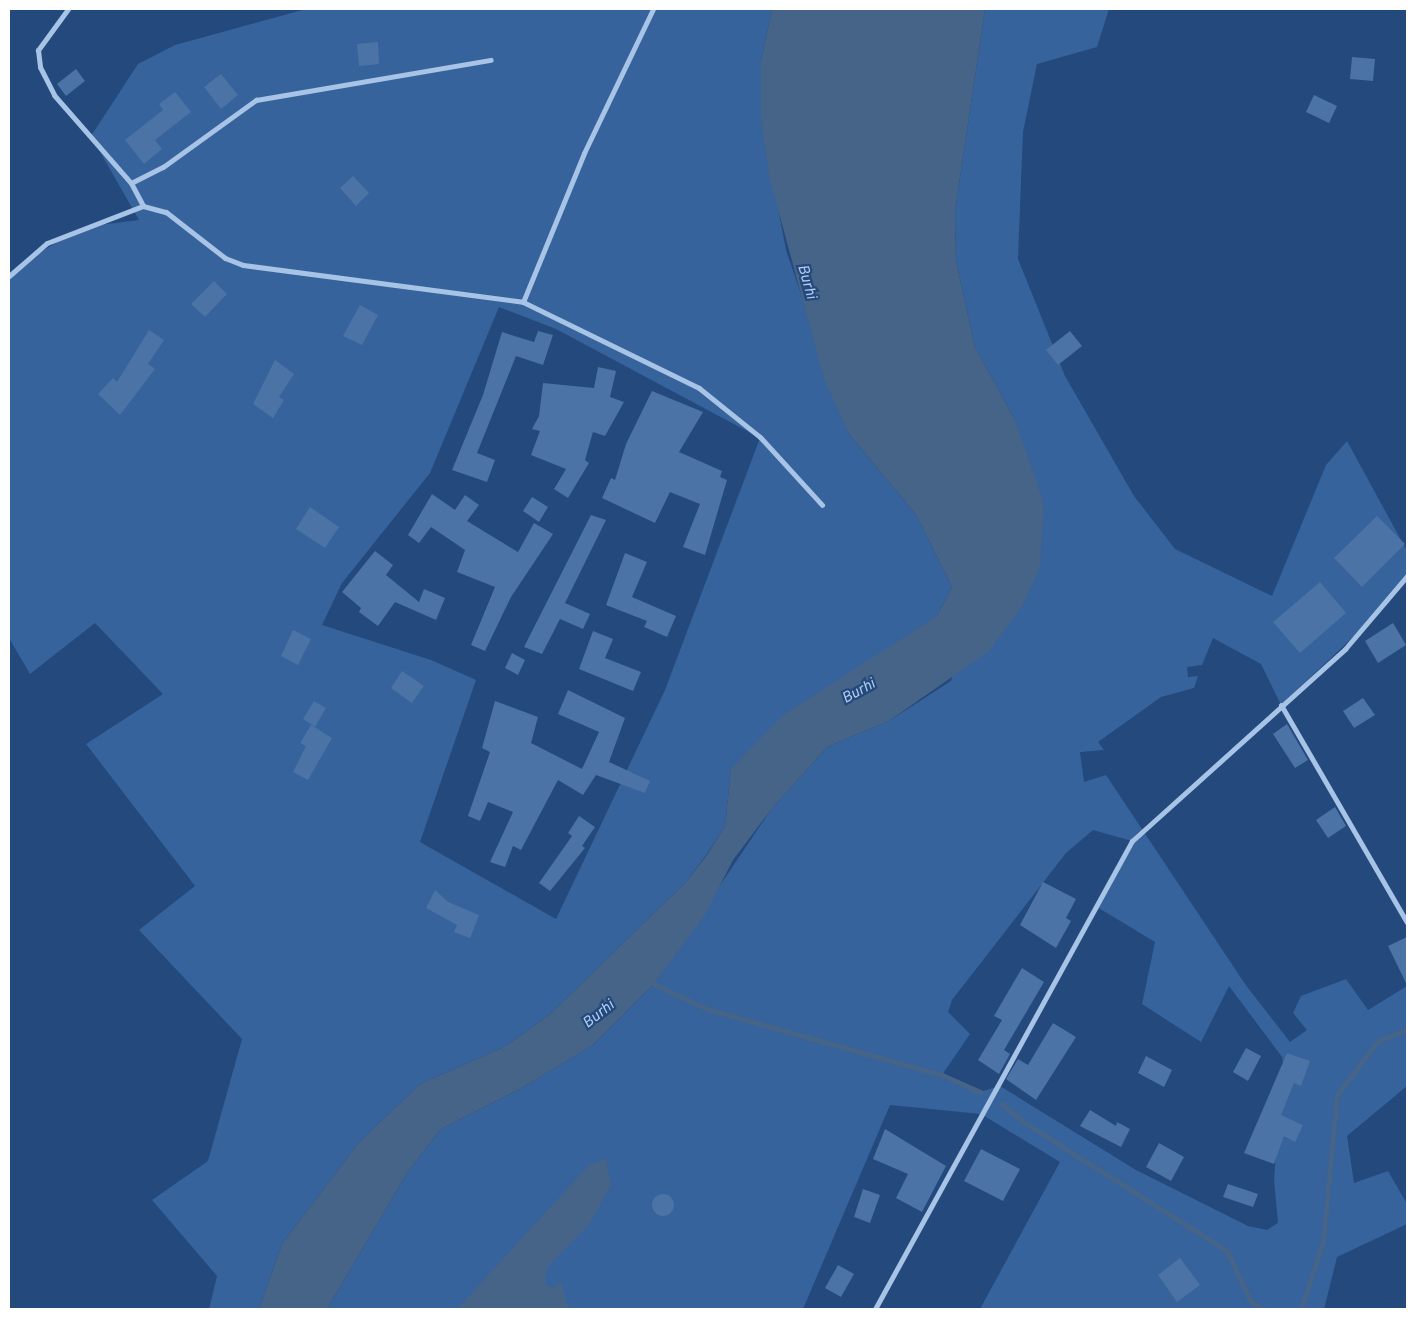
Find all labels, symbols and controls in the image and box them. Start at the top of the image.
water label: Burhi [793,263,819,301]
water label: Burhi [839,676,879,708]
water label: Burhi [580,997,618,1033]

